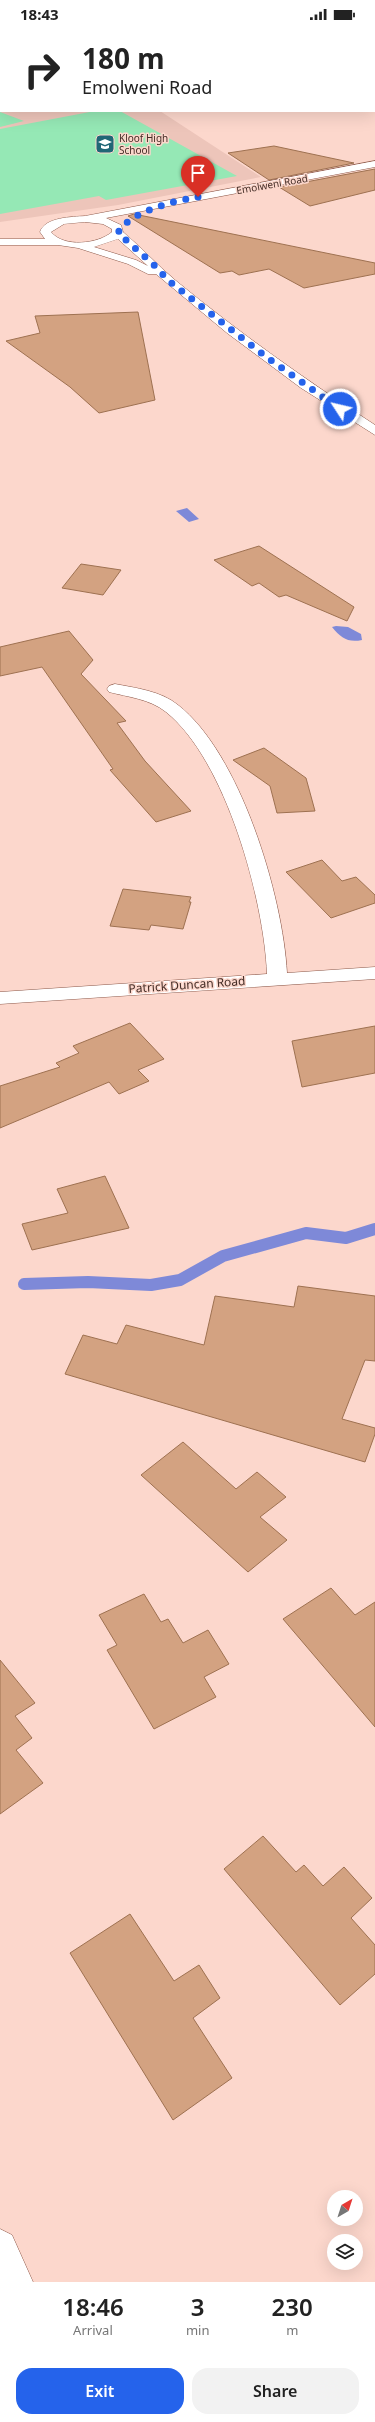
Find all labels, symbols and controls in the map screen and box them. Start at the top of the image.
text: 18:43 [20,4,59,24]
text: 180 m [82,39,165,77]
icon: right [16,44,68,96]
text: Emolweni Road [82,75,212,99]
place label: Kloof High School [119,131,168,157]
school or university icon: Kloof High School [94,133,116,155]
pin [181,156,215,197]
icon: arrive [187,162,209,184]
street label: Emolweni Road [235,171,309,197]
position arrow [319,388,361,430]
street label: Patrick Duncan Road [128,972,246,997]
north arrow [327,2190,363,2226]
map controls [327,2190,363,2270]
button: layers [327,2234,363,2270]
text: 18:46 [62,2290,124,2323]
text: 3 [191,2290,205,2323]
text: 230 [272,2290,313,2323]
text: Arrival [73,2321,113,2339]
text: min [186,2321,209,2339]
text: m [286,2321,298,2339]
button: Exit [16,2368,184,2414]
button: Share [192,2368,359,2414]

